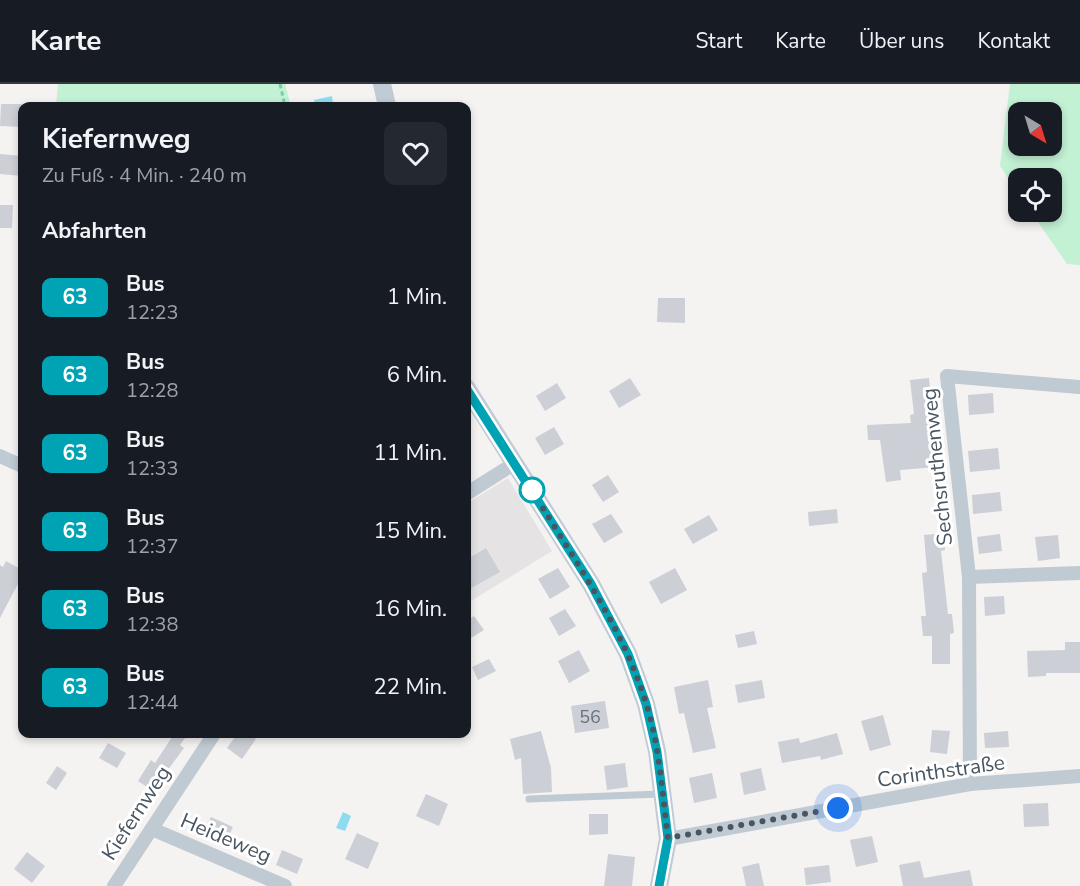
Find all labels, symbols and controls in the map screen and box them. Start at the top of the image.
text: Karte [30,22,101,60]
text: Start [695,27,742,55]
text: Karte [775,27,826,55]
text: Über uns [859,27,944,55]
text: Kontakt [977,27,1050,55]
north arrow [1008,102,1062,156]
map controls [1008,102,1062,222]
text: Kiefernweg [42,120,191,158]
button: heart [384,122,447,185]
text: Zu Fuß · 4 Min. · 240 m [42,162,247,189]
button: locate [1008,168,1062,222]
text: Abfahrten [42,216,147,246]
text: Bus [126,269,165,299]
text: 1 Min. [387,282,447,312]
text: 63 [62,283,88,311]
text: 12:23 [126,299,179,326]
text: Bus [126,347,165,377]
text: 6 Min. [387,360,447,390]
text: 63 [62,361,88,389]
text: 12:28 [126,377,179,404]
street label: Sechsruthenweg [915,387,959,547]
text: Bus [126,425,165,455]
text: 11 Min. [374,438,447,468]
text: 63 [62,439,88,467]
text: 12:33 [126,455,179,482]
unlabelled marker [519,477,545,503]
text: Bus [126,503,165,533]
text: 15 Min. [374,516,447,546]
text: 63 [62,517,88,545]
text: 12:37 [126,533,179,560]
text: Bus [126,581,165,611]
text: 16 Min. [374,594,447,624]
text: 63 [62,595,88,623]
text: 12:38 [126,611,179,638]
text: Bus [126,659,165,689]
text: 22 Min. [374,672,447,702]
text: 63 [62,673,88,701]
text: 12:44 [126,689,179,716]
house number: 56 [579,705,601,729]
street label: Corinthstraße [875,748,1007,794]
street label: Kiefernweg [95,760,177,866]
your location [823,793,853,823]
street label: Heideweg [176,806,276,870]

